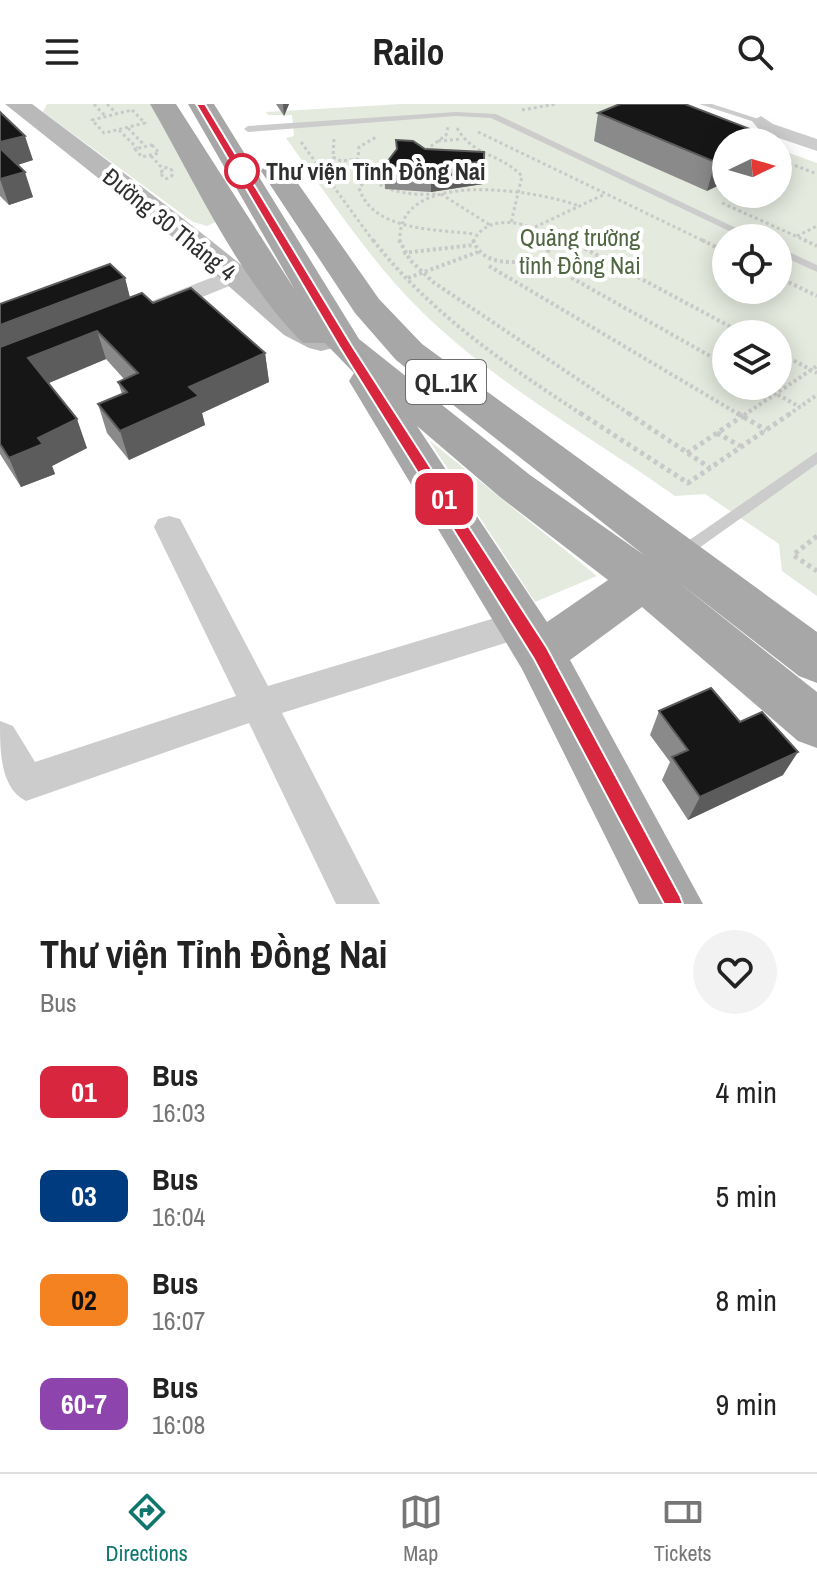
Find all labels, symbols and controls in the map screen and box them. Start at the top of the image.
text: Railo [372,28,445,76]
icon: menu [40,30,84,74]
icon: search [733,30,777,74]
north arrow [712,128,792,208]
map controls [712,128,792,400]
marker: Thư viện Tỉnh Đồng Nai [225,154,259,188]
place label: Thư viện Tỉnh Đồng Nai [266,155,485,187]
street label: Đường 30 Tháng 4 [97,160,243,288]
park label: Quảng trường tỉnh Đồng Nai [519,221,641,281]
button: locate [712,224,792,304]
button: layers [712,320,792,400]
road number: QL.1K [406,360,486,404]
line badge: 01 [408,473,480,525]
text: 01 [431,480,457,518]
text: Thư viện Tỉnh Đồng Nai [40,929,387,980]
button: heart [693,930,777,1014]
text: Bus [40,985,77,1020]
text: Bus [152,1055,198,1095]
text: 4 min [715,1072,777,1112]
text: 01 [71,1073,97,1111]
text: 16:03 [152,1095,205,1130]
text: Bus [152,1159,198,1199]
text: 5 min [715,1176,777,1216]
text: 03 [71,1177,97,1215]
text: 16:04 [152,1199,205,1234]
text: Bus [152,1263,198,1303]
text: 8 min [715,1280,777,1320]
text: 02 [71,1281,97,1319]
text: 16:07 [152,1303,205,1338]
text: Bus [152,1367,198,1407]
text: 9 min [715,1384,777,1424]
text: 60-7 [61,1385,107,1423]
text: 16:08 [152,1407,205,1442]
tab: Directions [106,1490,188,1568]
tab: Map [399,1490,443,1568]
tab: Tickets [654,1490,711,1568]

